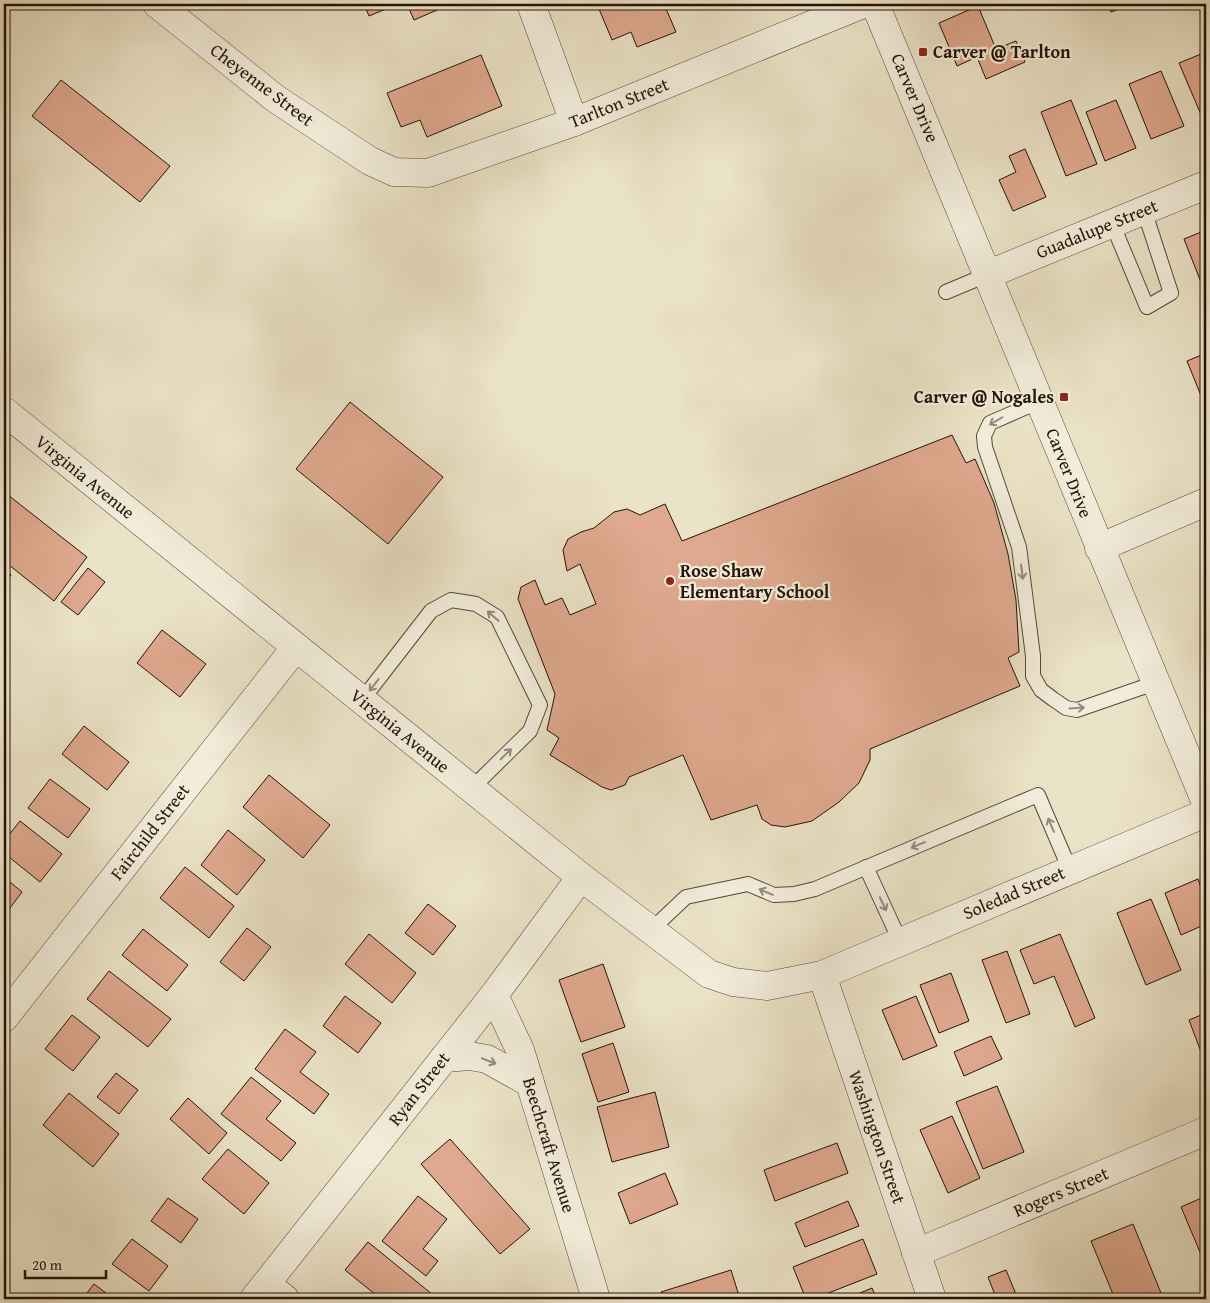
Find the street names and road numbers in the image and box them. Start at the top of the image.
street label: Cheyenne Street [205,37,320,133]
street label: Carver Drive [885,49,946,147]
street label: Tarlton Street [565,70,673,135]
street label: Guadalupe Street [1032,192,1162,265]
street label: Carver Drive [1039,424,1100,522]
street label: Virginia Avenue [30,428,141,525]
street label: Virginia Avenue [345,682,456,779]
street label: Fairchild Street [103,777,196,886]
street label: Soledad Street [958,859,1070,926]
street label: Ryan Street [381,1046,456,1131]
street label: Washington Street [842,1066,913,1208]
street label: Beechcraft Avenue [516,1074,583,1216]
street label: Rogers Street [1009,1159,1113,1224]

